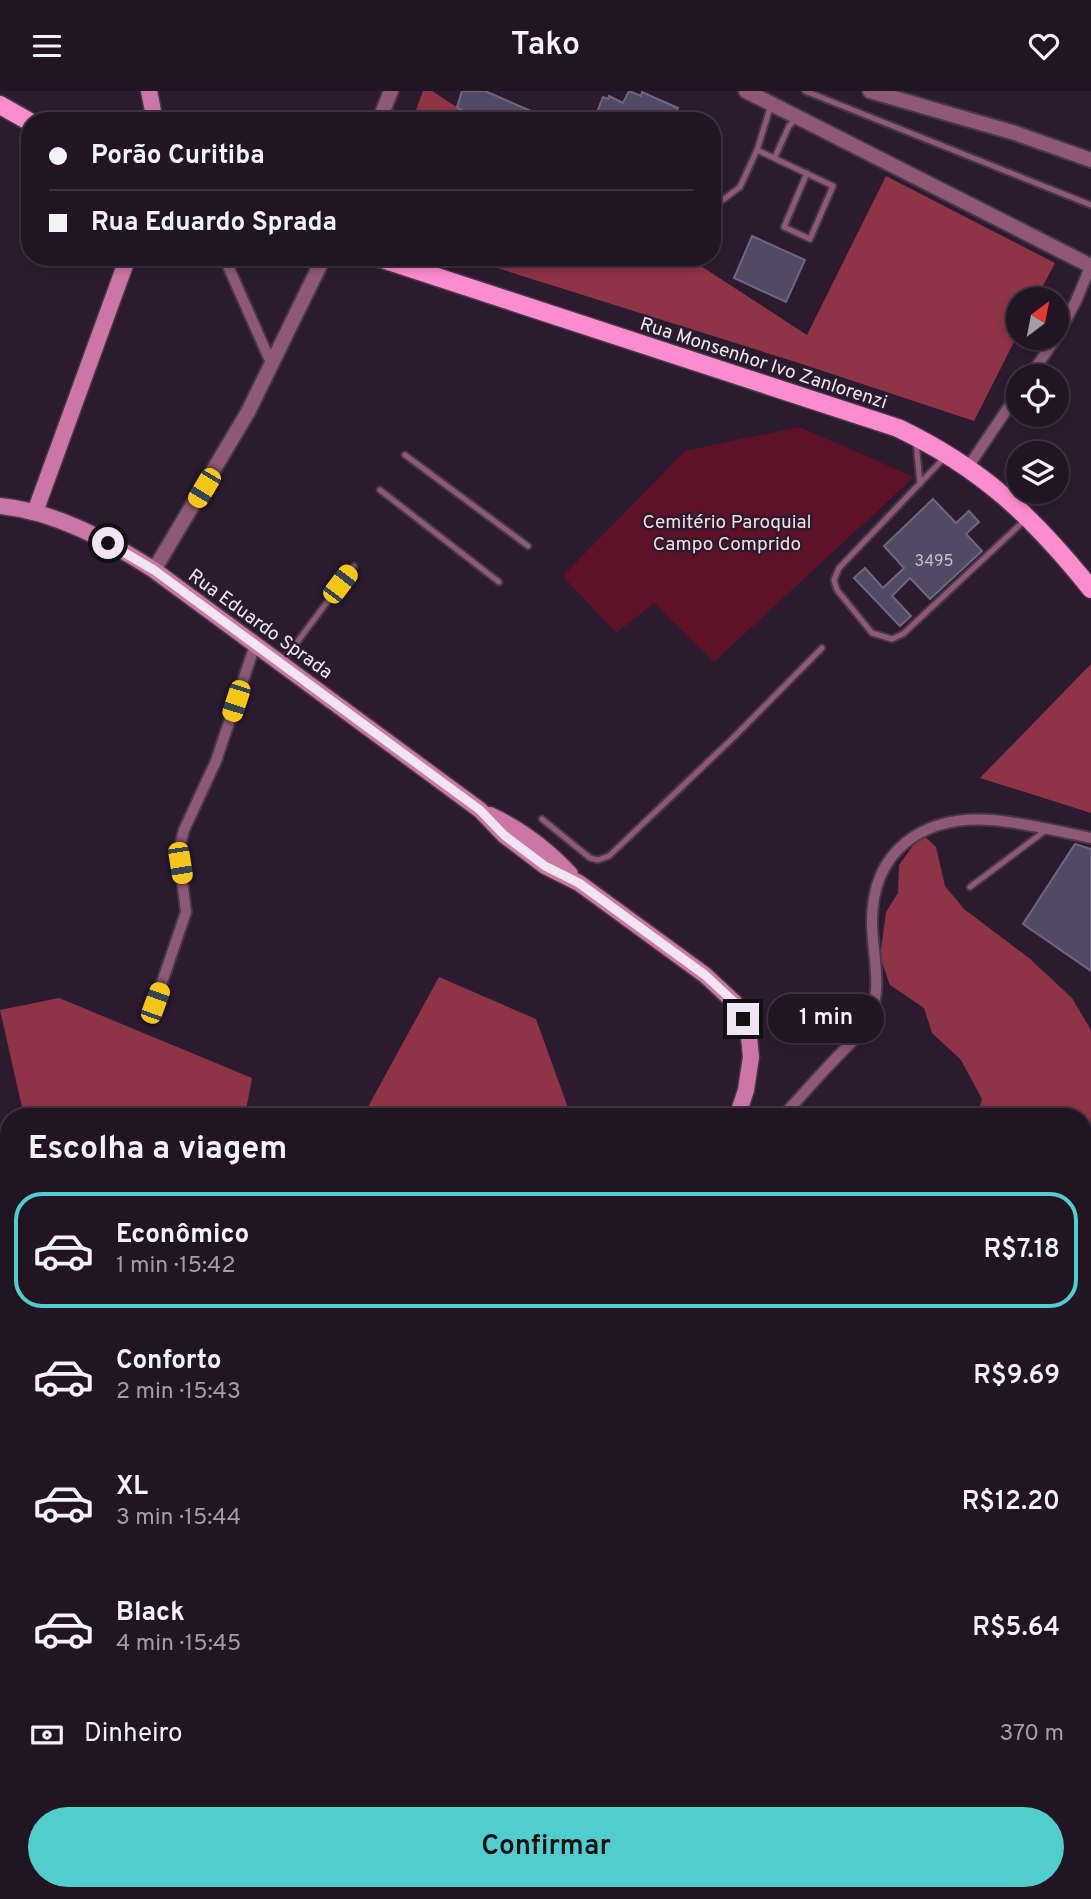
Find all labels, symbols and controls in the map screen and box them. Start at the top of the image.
text: Tako [511,26,580,66]
icon: menu [28,27,66,65]
icon: heart [1025,27,1063,65]
text: Porão Curitiba [91,140,265,173]
text: Rua Eduardo Sprada [91,207,337,240]
north arrow [1006,287,1069,350]
map controls [1006,287,1069,504]
street label: Rua Monsenhor Ivo Zanlorenzi [637,313,890,415]
button: locate [1006,364,1069,427]
button: layers [1006,441,1069,504]
car [185,465,224,511]
park label: Cemitério Paroquial Campo Comprido [643,511,811,557]
route start [92,527,124,559]
house number: 3495 [915,552,953,572]
car [319,561,362,607]
street label: Rua Eduardo Sprada [183,564,337,685]
car [220,678,253,724]
car [167,841,194,885]
car [138,980,173,1026]
callout: 1 min [768,995,883,1044]
route end [727,1003,759,1035]
text: 1 min [799,1004,853,1033]
text: Escolha a viagem [28,1130,287,1170]
icon: car [32,1219,95,1282]
text: Econômico [116,1219,249,1252]
text: R$7.18 [983,1234,1060,1267]
text: 1 min · 15:42 [116,1252,235,1281]
icon: car [32,1345,95,1408]
text: Conforto [116,1345,222,1378]
text: R$9.69 [973,1360,1060,1393]
text: 2 min · 15:43 [116,1378,241,1407]
icon: car [32,1471,95,1534]
text: XL [116,1471,148,1504]
text: R$12.20 [962,1486,1060,1519]
text: 3 min · 15:44 [116,1504,241,1533]
icon: car [32,1597,95,1660]
text: Black [116,1597,185,1630]
text: R$5.64 [972,1612,1060,1645]
text: 4 min · 15:45 [116,1630,241,1659]
icon: cash [28,1716,66,1754]
text: Dinheiro [84,1718,183,1751]
text: 370 m [999,1720,1064,1749]
button: Confirmar [28,1807,1064,1887]

